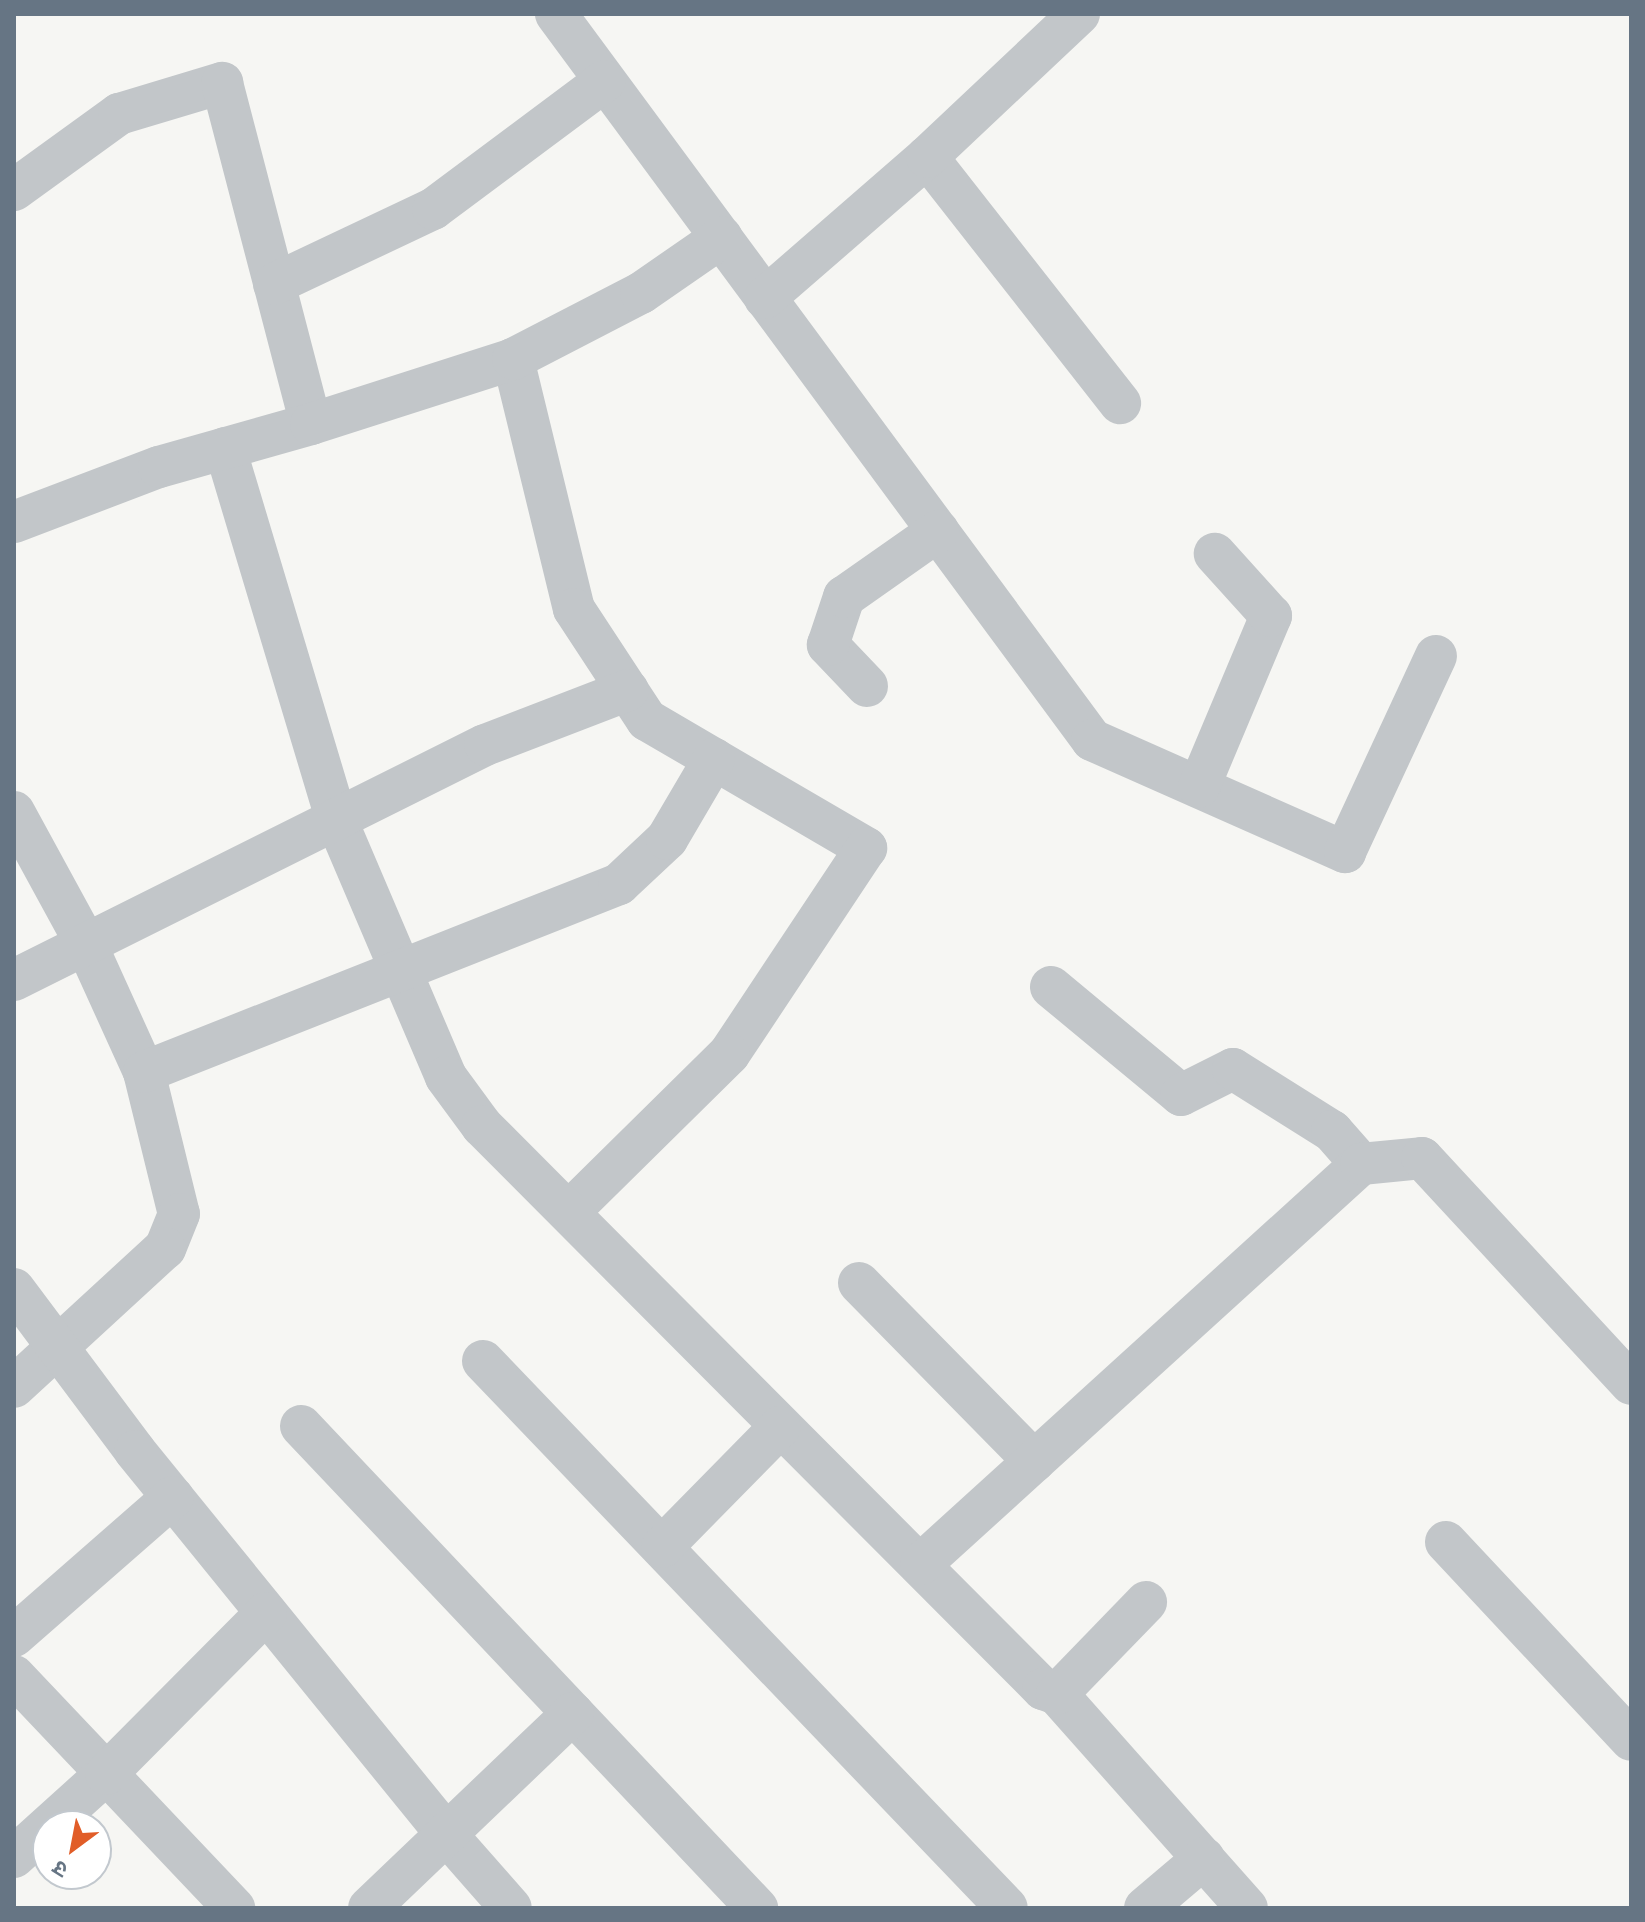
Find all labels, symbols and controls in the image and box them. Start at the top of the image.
north arrow [32,1810,112,1890]
text: उ [48,1855,72,1883]

